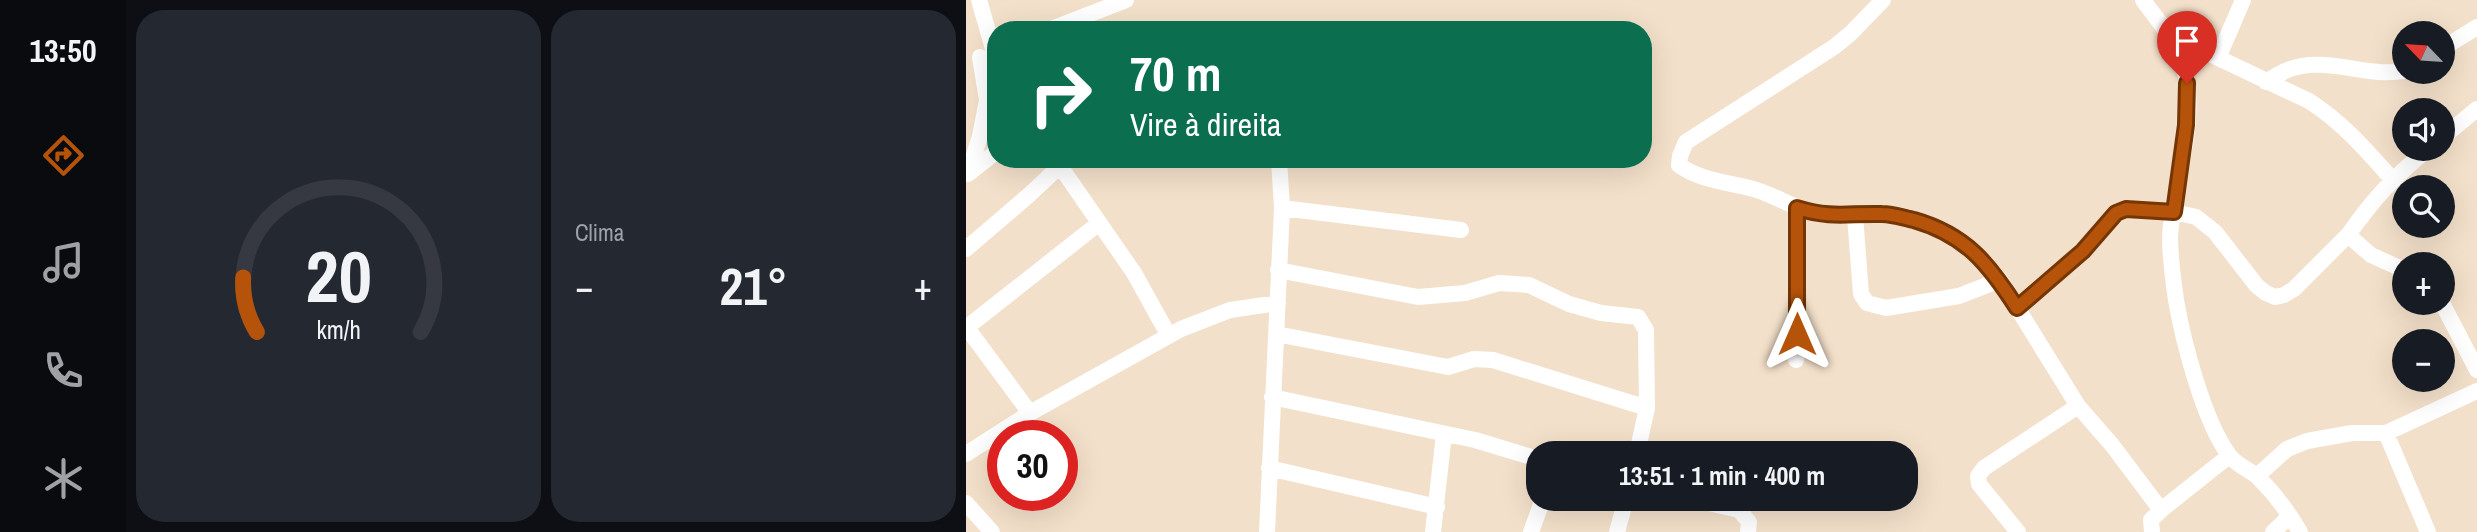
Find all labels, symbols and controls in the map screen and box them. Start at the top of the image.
pin [2157,11,2217,83]
north arrow [2392,21,2455,84]
map controls [2392,21,2455,392]
icon: arrive [2168,22,2206,60]
text: 13:50 [29,29,97,72]
text: 70 m [1130,40,1222,106]
icon: right [1015,49,1106,140]
button: sound [2392,98,2455,161]
text: Vire à direita [1130,103,1281,146]
icon: directions [39,131,88,180]
button: search [2392,175,2455,238]
text: Clima [575,217,624,248]
text: 20 [305,227,372,325]
icon: music [39,238,88,287]
text: 21° [719,251,788,321]
button: + [2392,252,2455,315]
text: − [575,261,593,312]
text: + [914,261,932,312]
position arrow [1760,297,1834,371]
text: km/h [316,313,361,347]
button: − [2392,329,2455,392]
icon: phone [39,346,88,395]
speed limit sign: 30 [987,420,1078,511]
icon: climate [39,454,88,503]
text: 13:51 · 1 min · 400 m [1619,458,1825,493]

